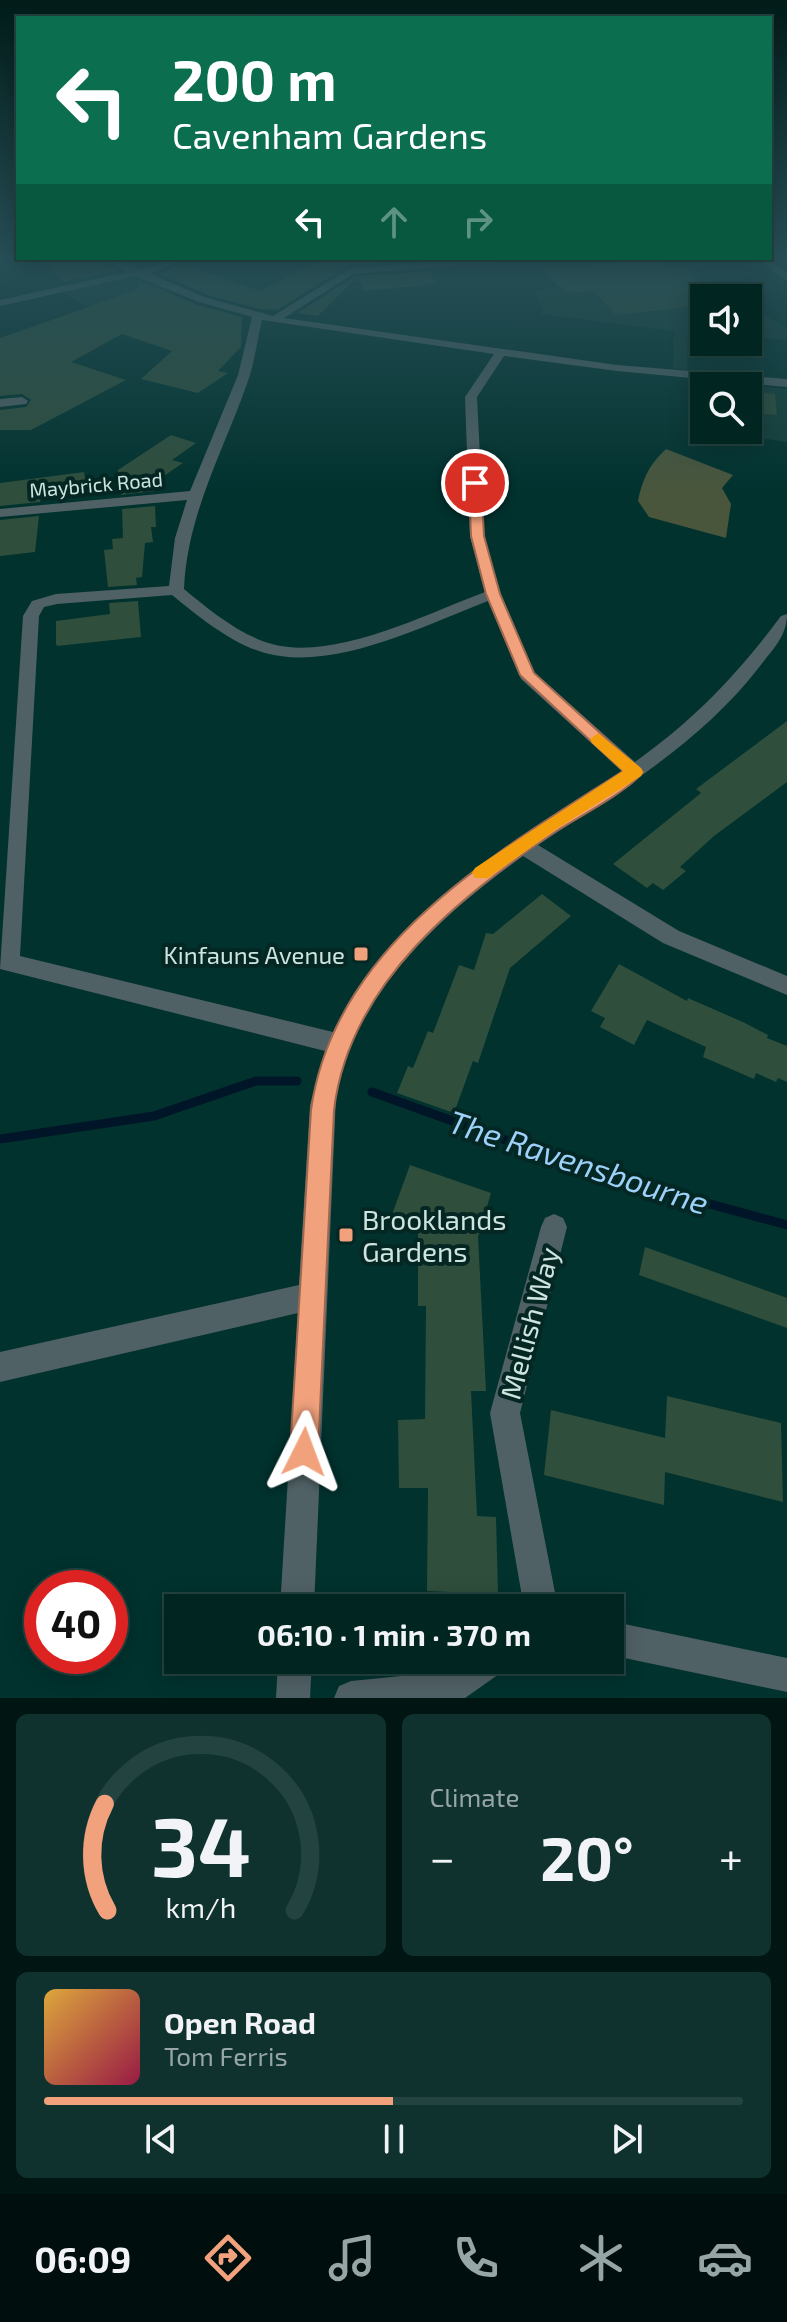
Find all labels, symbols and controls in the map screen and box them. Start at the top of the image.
text: 200 m [172,45,337,112]
icon: left [40,48,144,152]
text: Cavenham Gardens [172,113,487,156]
icon: left [288,200,332,244]
icon: ahead [372,200,416,244]
icon: right [456,200,500,244]
map controls [690,284,762,444]
button: sound [690,284,762,356]
button: search [690,372,762,444]
pin [441,449,509,517]
icon: arrive [453,461,497,505]
street label: Maybrick Road [28,466,164,502]
place label: Kinfauns Avenue [164,940,345,969]
marker: Kinfauns Avenue [352,945,370,963]
water label: The Ravensbourne [444,1101,714,1221]
place label: Brooklands Gardens [362,1202,507,1268]
marker: Brooklands Gardens [337,1226,355,1244]
street label: Mellish Way [492,1243,566,1403]
position arrow [262,1410,346,1494]
speed limit sign: 40 [24,1570,128,1674]
text: 06:10 · 1 min · 370 m [257,1616,531,1652]
text: Climate [430,1781,519,1812]
text: 34 [151,1794,251,1894]
text: 20° [540,1821,634,1893]
text: − [430,1830,455,1883]
text: + [719,1830,743,1883]
text: km/h [165,1889,236,1924]
text: Open Road [164,2004,316,2040]
text: Tom Ferris [164,2040,288,2071]
icon: previous [139,2117,183,2161]
icon: pause [372,2117,416,2161]
icon: next [605,2117,649,2161]
icon: directions [200,2230,256,2286]
icon: music [324,2230,380,2286]
icon: phone [448,2230,504,2286]
icon: climate [573,2230,629,2286]
icon: car [697,2230,753,2286]
text: 06:09 [34,2237,131,2280]

